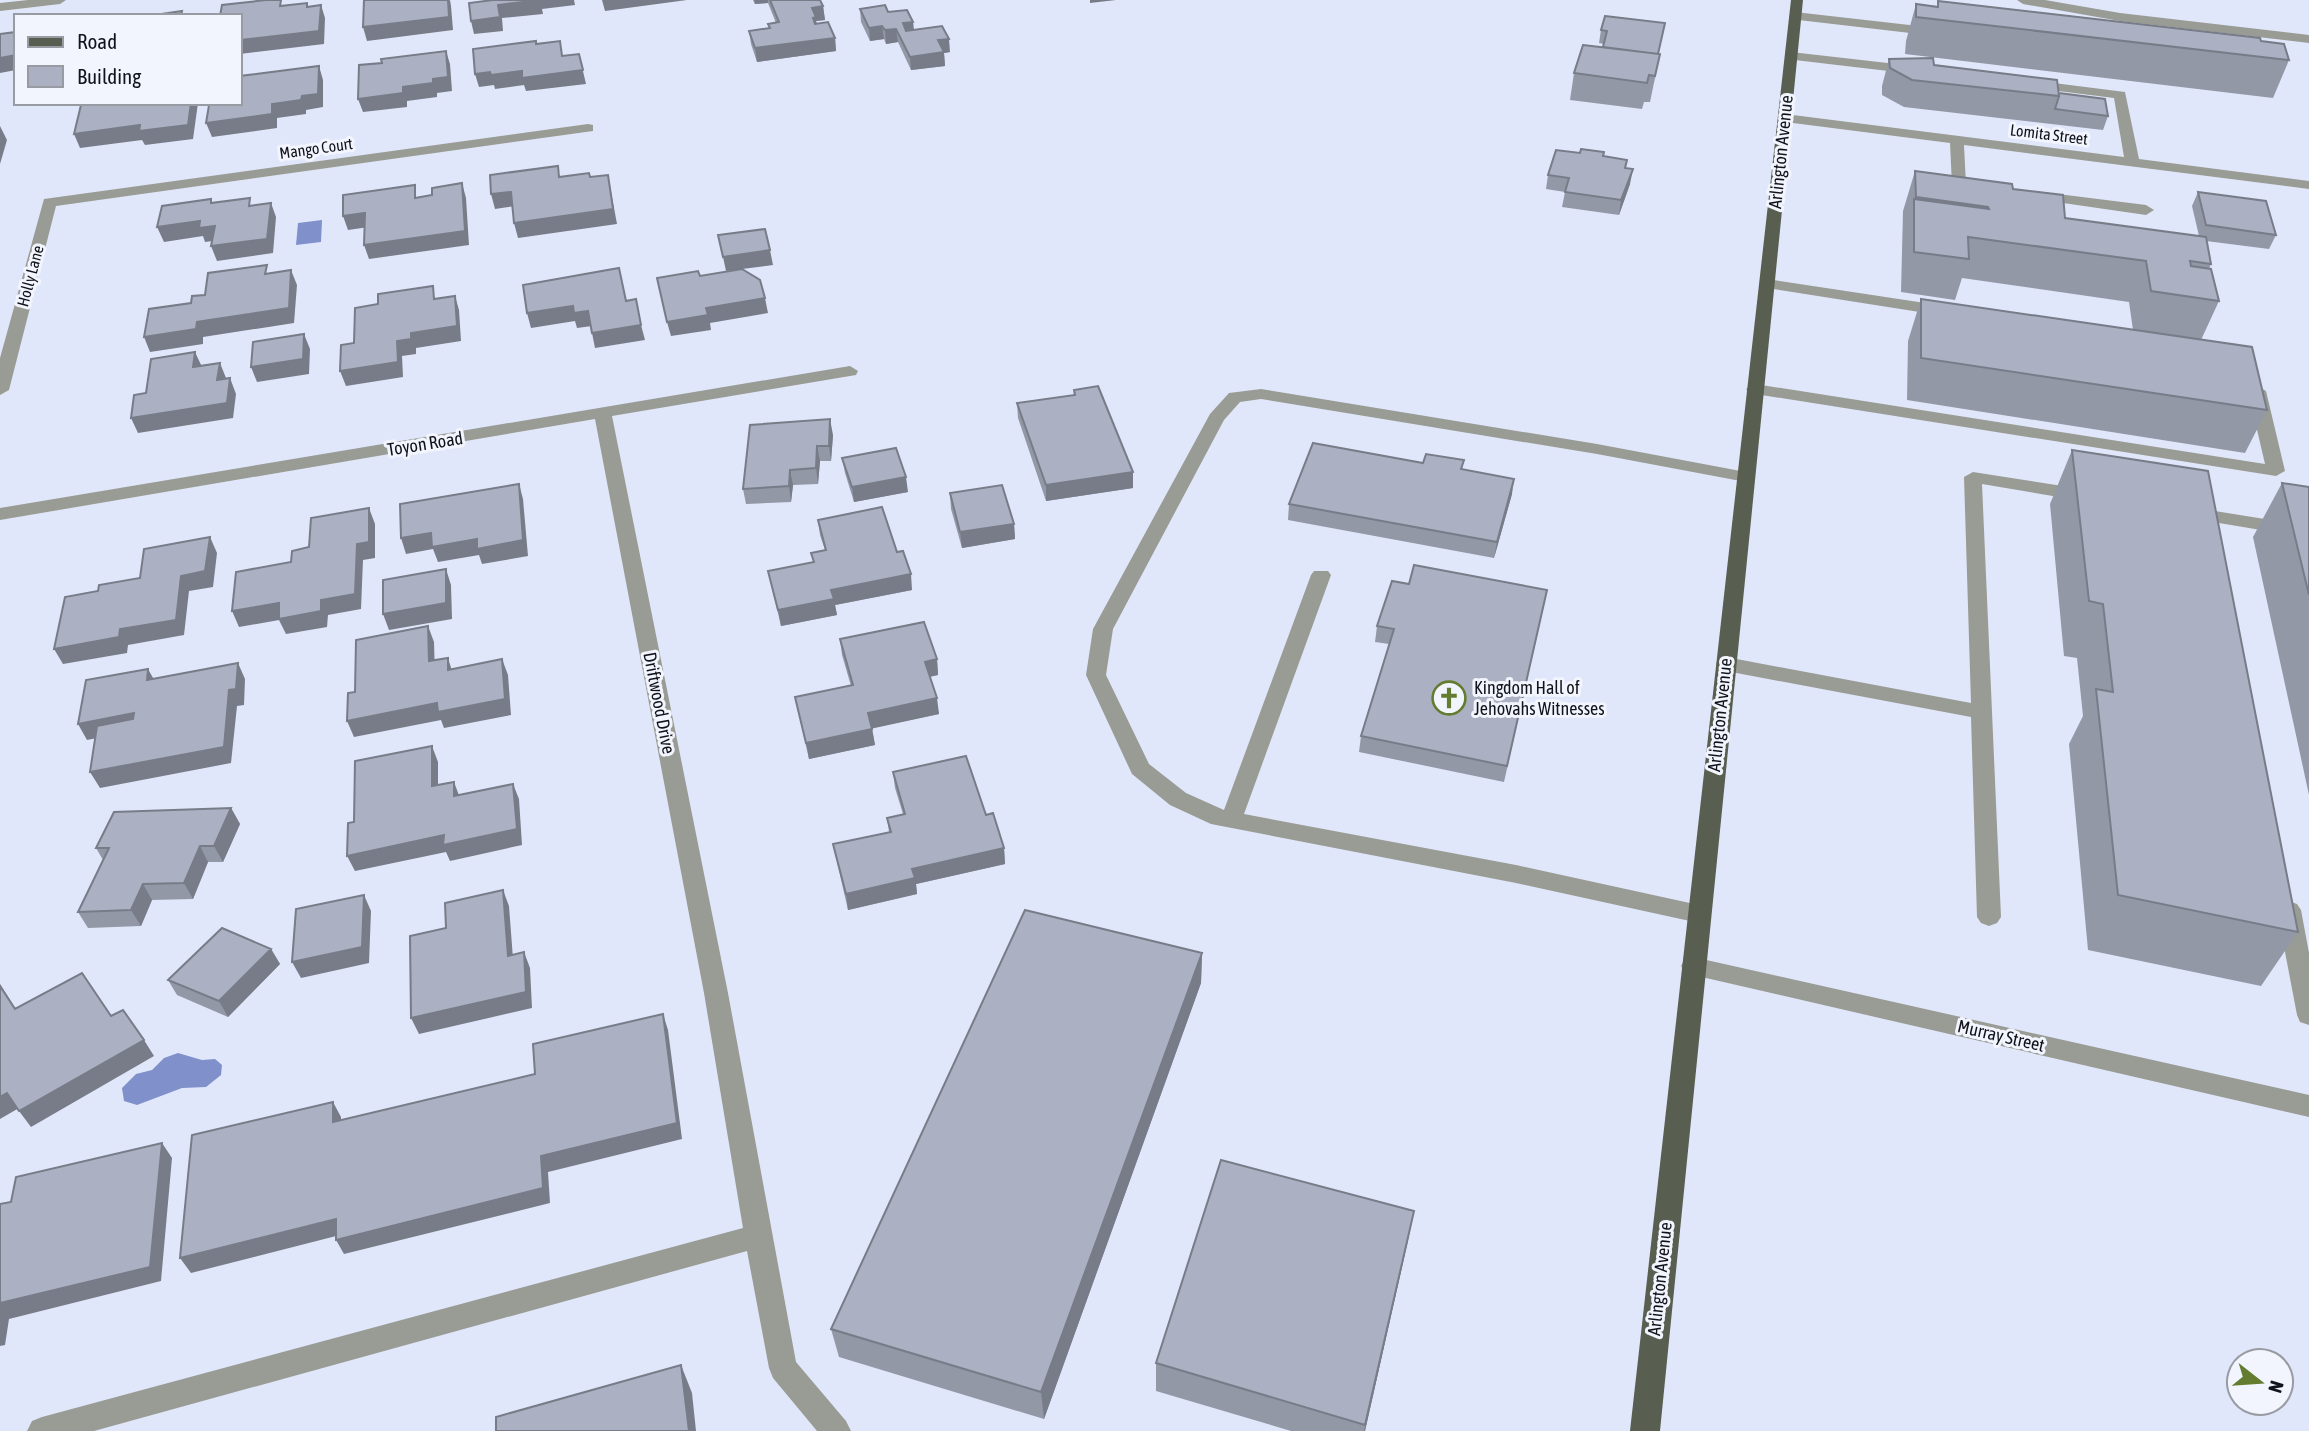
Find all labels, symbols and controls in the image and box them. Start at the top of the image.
legend [14,14,242,105]
text: Road [77,29,117,53]
text: Building [77,64,141,88]
street label: Arlington Avenue [1764,94,1797,210]
street label: Lomita Street [2009,120,2089,148]
street label: Mango Court [278,134,354,163]
street label: Holly Lane [13,243,48,309]
street label: Toyon Road [386,427,464,460]
street label: Driftwood Drive [639,650,680,756]
street label: Arlington Avenue [1703,657,1736,773]
place label: Kingdom Hall of Jehovahs Witnesses [1474,677,1605,719]
church icon: Kingdom Hall of Jehovahs Witnesses [1430,679,1468,717]
street label: Murray Street [1956,1015,2047,1056]
street label: Arlington Avenue [1643,1221,1676,1337]
north arrow [2225,1347,2295,1417]
text: N [2264,1378,2288,1396]

